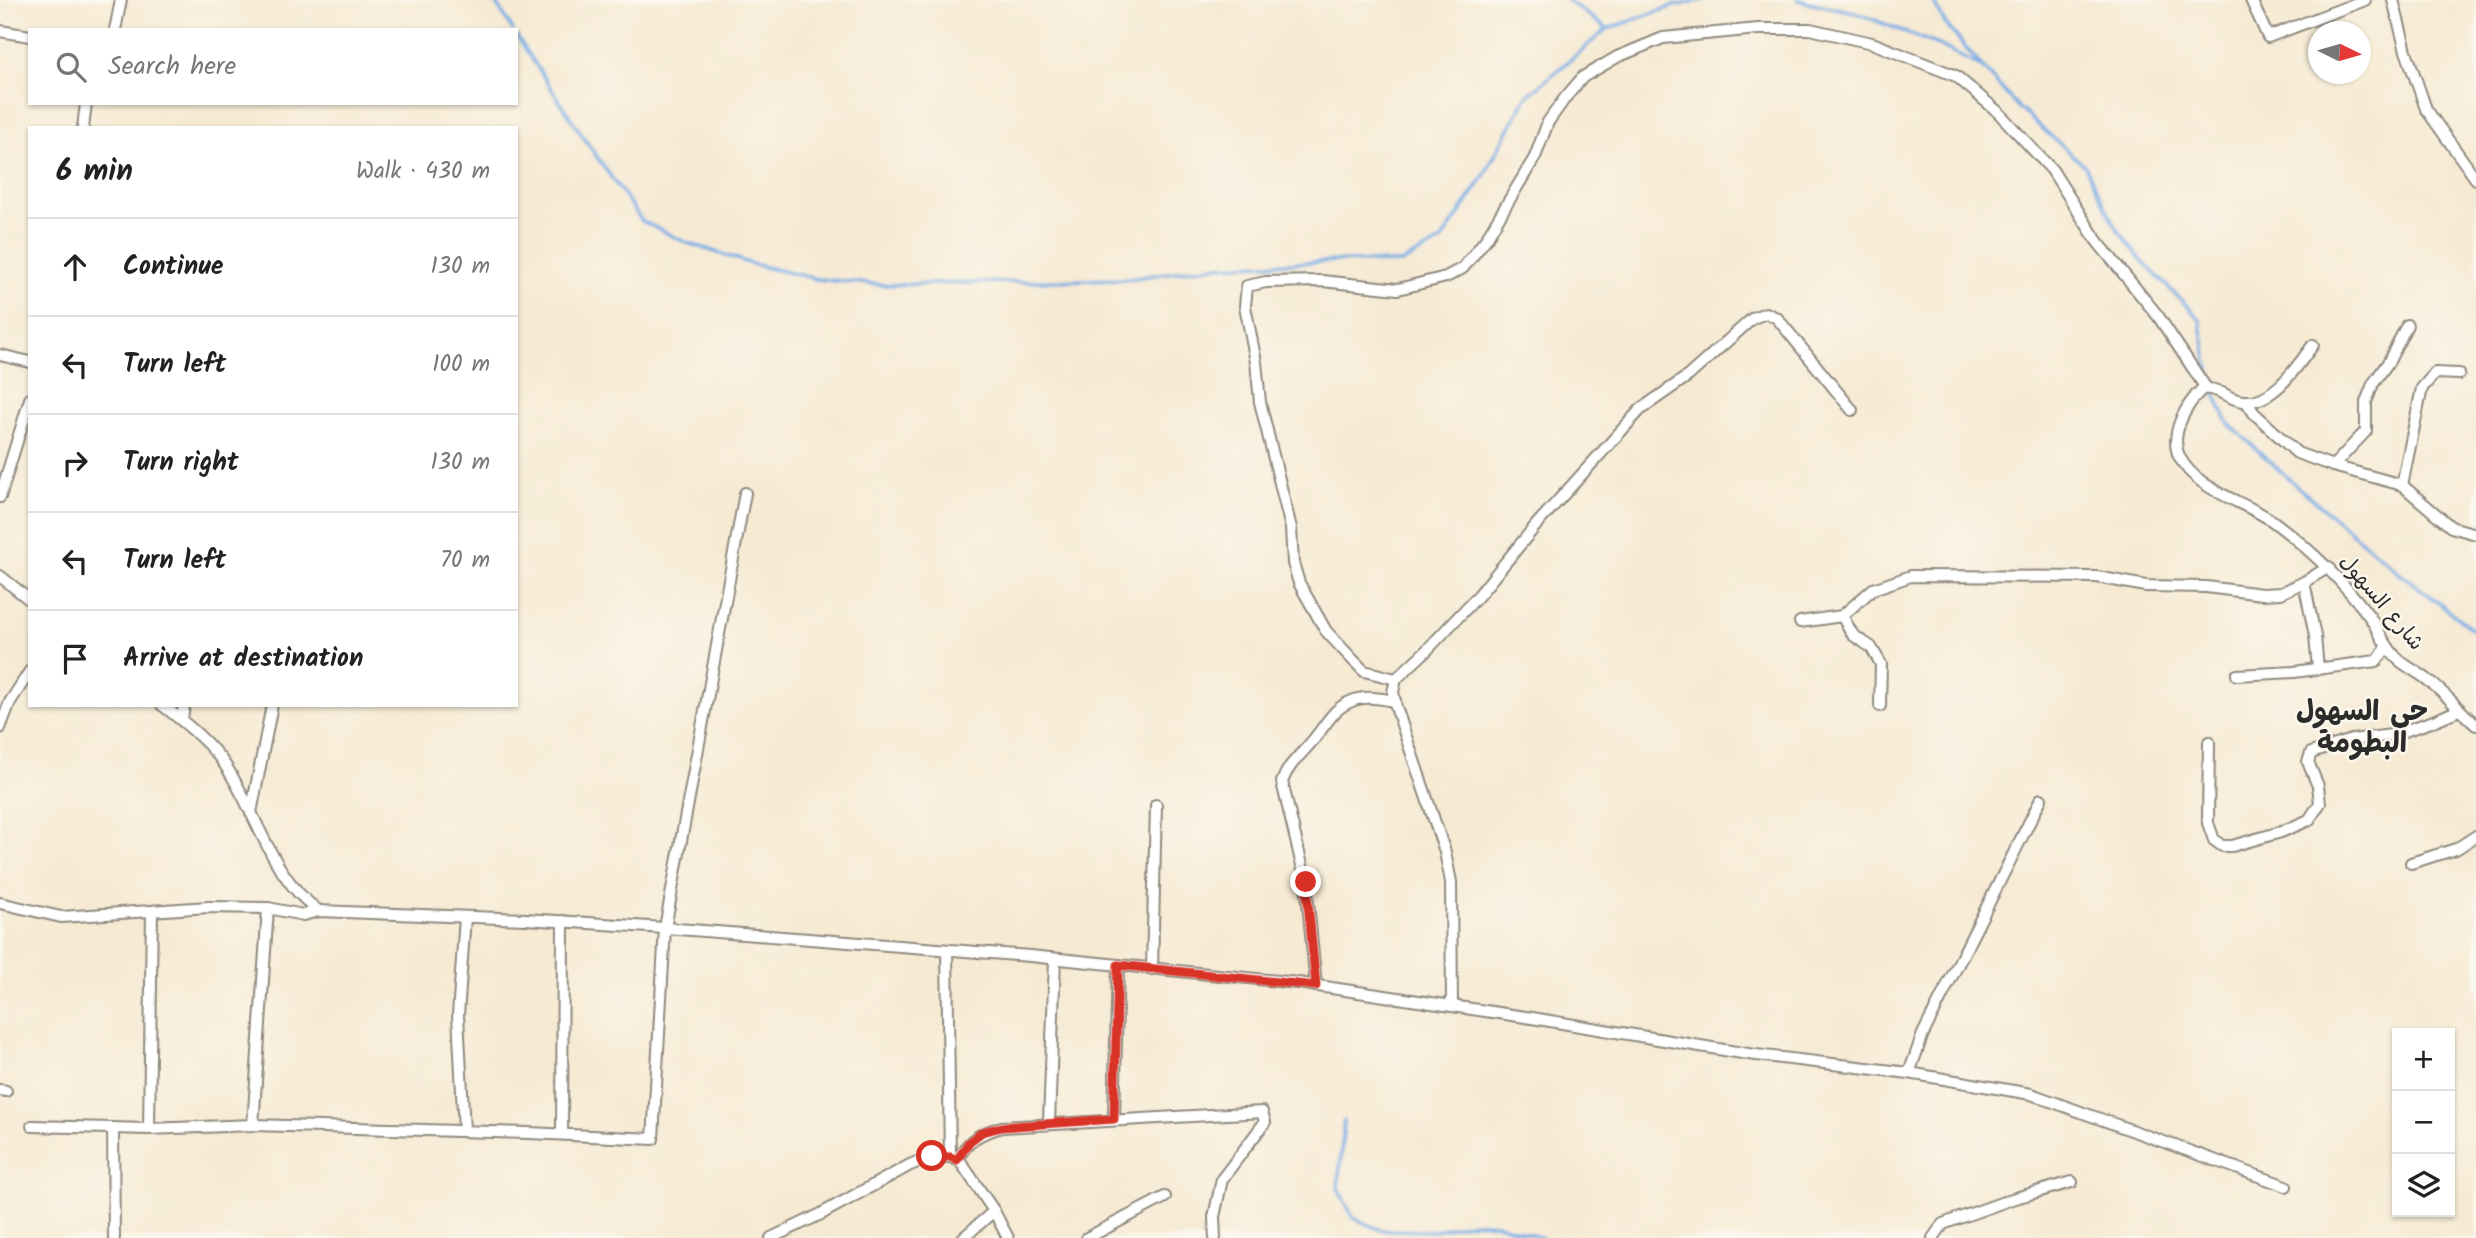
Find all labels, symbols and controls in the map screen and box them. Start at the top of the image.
north arrow [2308,21,2371,84]
search box [28,28,518,105]
text: Search here [108,46,236,88]
icon: search [52,48,90,86]
text: 6 min [56,148,133,196]
text: Walk · 430 m [356,154,490,190]
text: Continue [123,246,224,288]
icon: ahead [56,248,94,286]
text: 130 m [431,249,490,285]
text: Turn left [123,344,226,386]
icon: left [56,346,94,384]
text: 100 m [432,347,490,383]
text: Turn right [123,442,239,484]
icon: right [56,444,94,482]
text: 130 m [431,445,490,481]
text: Turn left [123,540,226,582]
icon: left [56,542,94,580]
text: 70 m [440,543,490,579]
street label: شارع السهول [2331,547,2431,659]
text: Arrive at destination [123,638,363,680]
icon: arrive [56,640,94,678]
district label: حي السهول البطومة [2296,690,2428,767]
route end [1290,866,1321,897]
map controls [2392,1028,2455,1217]
button: + [2392,1028,2455,1091]
button: − [2392,1091,2455,1154]
route start [916,1140,947,1171]
button: layers [2392,1154,2455,1217]

